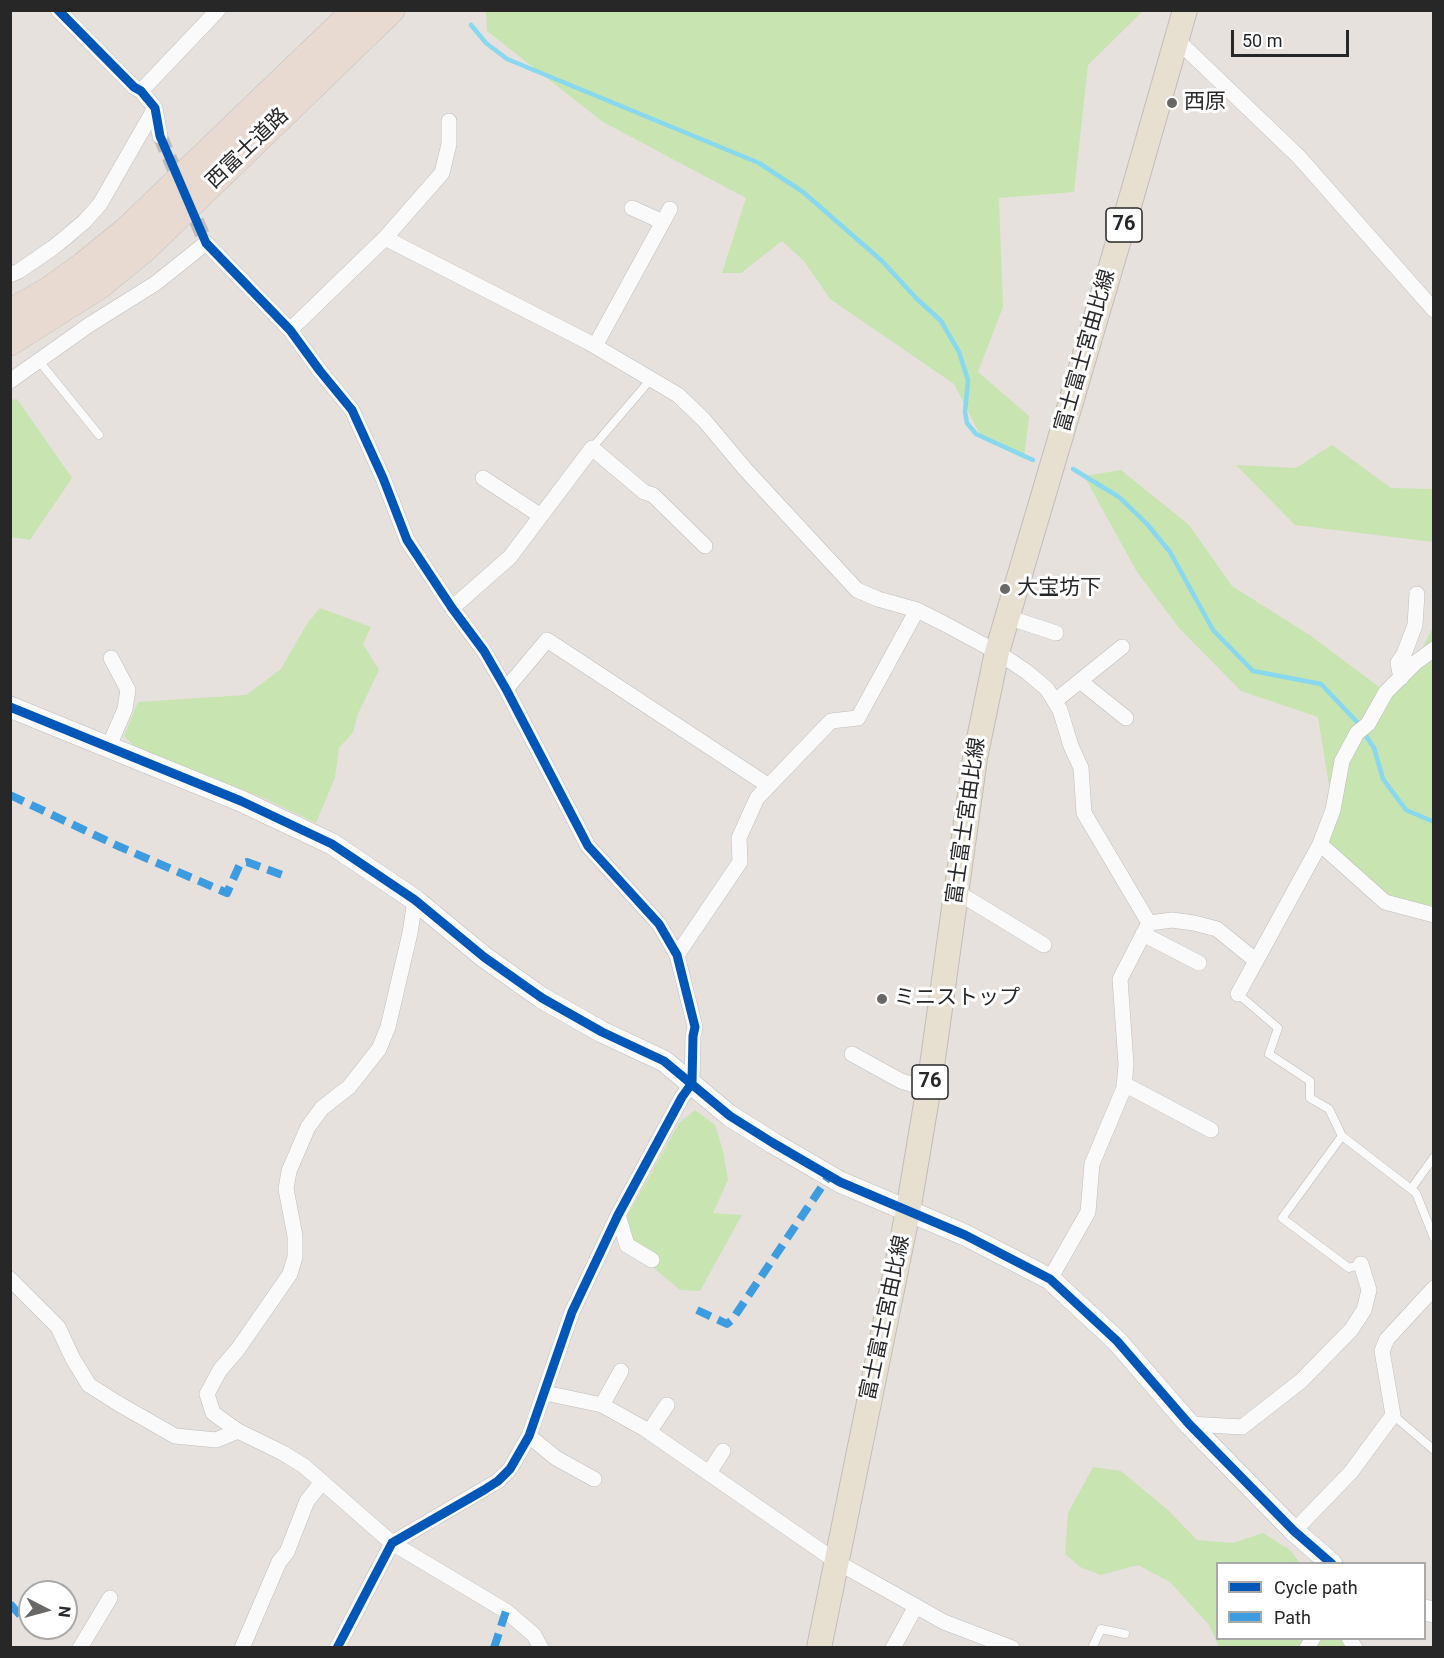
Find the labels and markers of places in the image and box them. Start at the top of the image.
place label: 西原 [1184,90,1226,116]
marker: 西原 [1165,96,1179,110]
place label: 大宝坊下 [1017,576,1101,602]
marker: 大宝坊下 [998,582,1012,596]
place label: ミニストップ [894,986,1020,1012]
marker: ミニストップ [875,992,889,1006]

